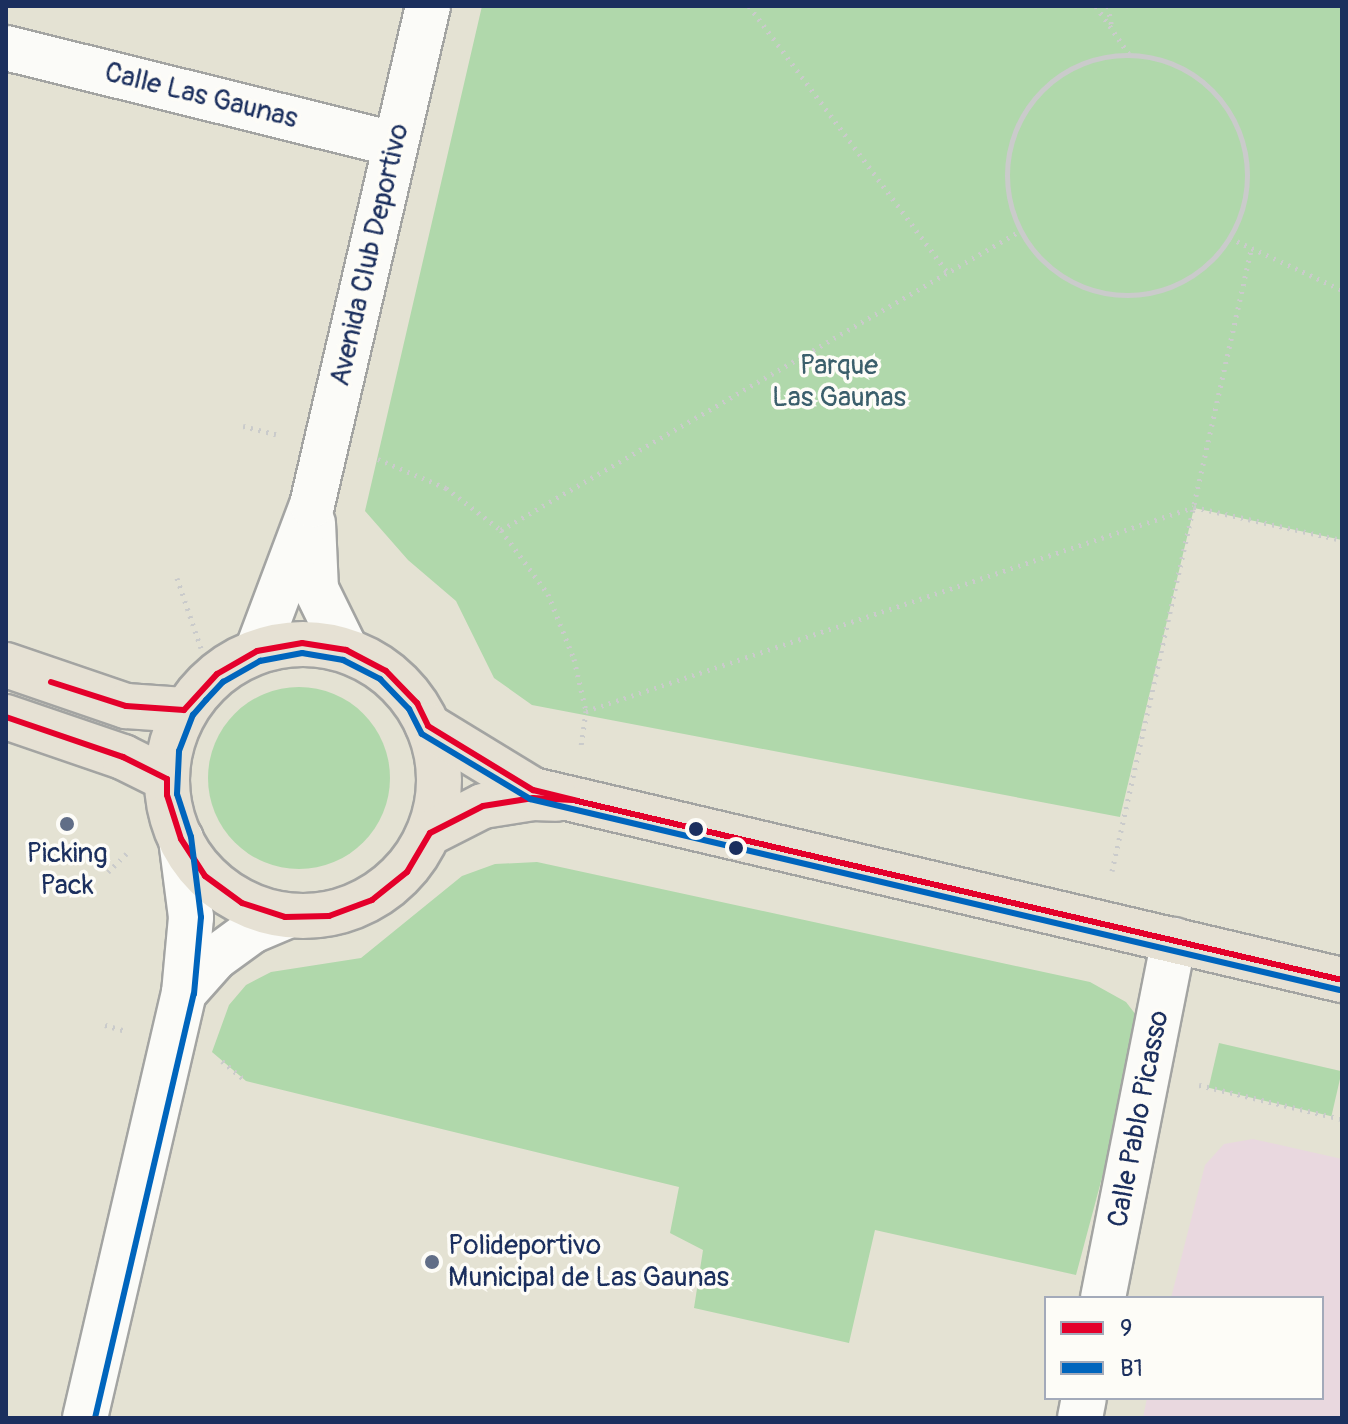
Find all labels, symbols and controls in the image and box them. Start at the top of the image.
street label: Calle Las Gaunas [101,56,301,136]
street label: Avenida Club Deportivo [323,121,417,389]
park label: Parque Las Gaunas [772,349,906,415]
marker: Picking Pack [58,815,76,833]
unlabelled marker [688,821,704,837]
place label: Picking Pack [27,837,107,903]
unlabelled marker [728,840,744,856]
street label: Calle Pablo Picasso [1102,1008,1176,1230]
place label: Polideportivo Municipal de Las Gaunas [448,1229,729,1295]
marker: Polideportivo Municipal de Las Gaunas [423,1253,441,1271]
legend [1044,1296,1324,1400]
text: 9 [1120,1314,1132,1343]
text: B1 [1120,1354,1143,1383]

